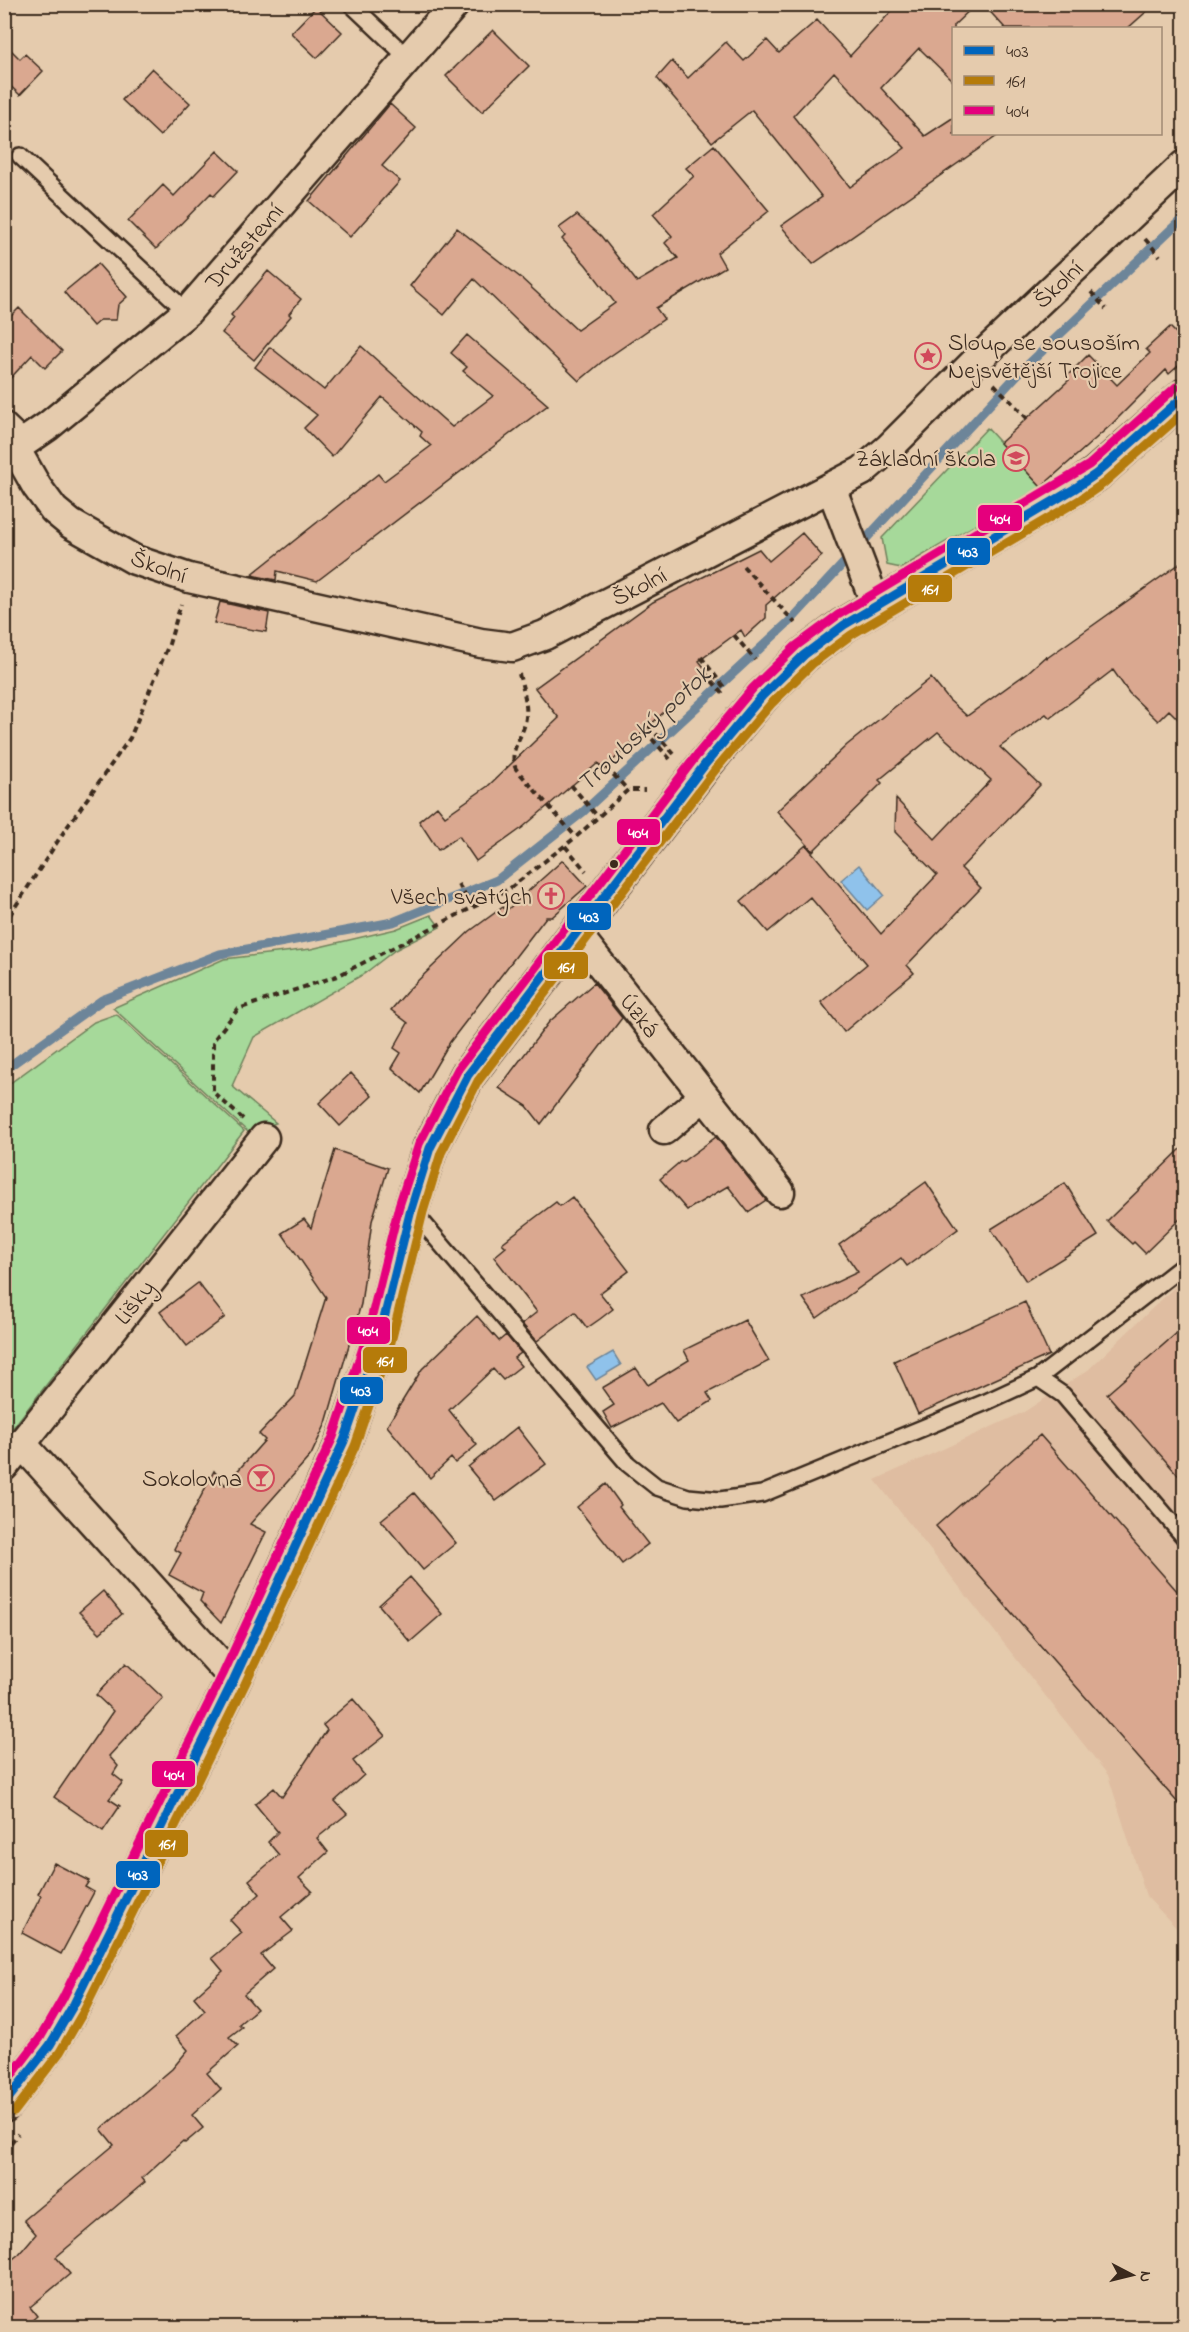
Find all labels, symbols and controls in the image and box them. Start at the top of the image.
legend [952,27,1162,135]
text: 403 [1006,40,1029,66]
text: 161 [1006,70,1026,96]
text: 404 [1006,100,1029,126]
street label: Družstevní [198,196,294,300]
street label: Školní [1027,253,1093,318]
place label: Sloup se sousoším Nejsvětější Trojice [948,327,1140,390]
place icon: Sloup se sousoším Nejsvětější Trojice [913,341,943,371]
place label: Základní škola [856,443,996,478]
school or university icon: Základní škola [1001,443,1031,473]
line badge: 404 [977,504,1023,532]
text: 404 [989,508,1010,532]
line badge: 403 [946,537,991,566]
text: 403 [957,541,978,565]
street label: Školní [125,542,191,595]
street label: Školní [606,559,674,617]
line badge: 161 [907,574,953,603]
text: 161 [921,578,940,602]
water label: Troubský potok [570,657,722,802]
line badge: 404 [616,818,661,846]
text: 404 [627,822,648,846]
unlabelled marker [608,858,620,870]
place label: Všech svatých [390,881,532,917]
church icon: Všech svatých [536,881,566,911]
line badge: 403 [566,902,612,931]
text: 403 [578,906,599,930]
line badge: 161 [543,951,589,980]
text: 161 [557,956,576,980]
street label: Úzká [609,987,667,1046]
street label: Lišky [107,1273,166,1334]
line badge: 404 [346,1316,391,1345]
text: 404 [357,1320,378,1344]
line badge: 161 [362,1346,408,1374]
text: 161 [376,1350,395,1374]
line badge: 403 [339,1376,384,1405]
text: 403 [350,1380,371,1404]
place label: Sokolovna [142,1463,242,1498]
bar icon: Sokolovna [246,1463,276,1493]
line badge: 404 [151,1760,196,1788]
text: 404 [163,1764,184,1788]
line badge: 161 [144,1829,189,1858]
text: 161 [158,1833,177,1857]
line badge: 403 [115,1860,161,1889]
text: 403 [127,1864,148,1888]
north arrow [1102,2245,1162,2305]
text: N [1132,2270,1157,2284]

